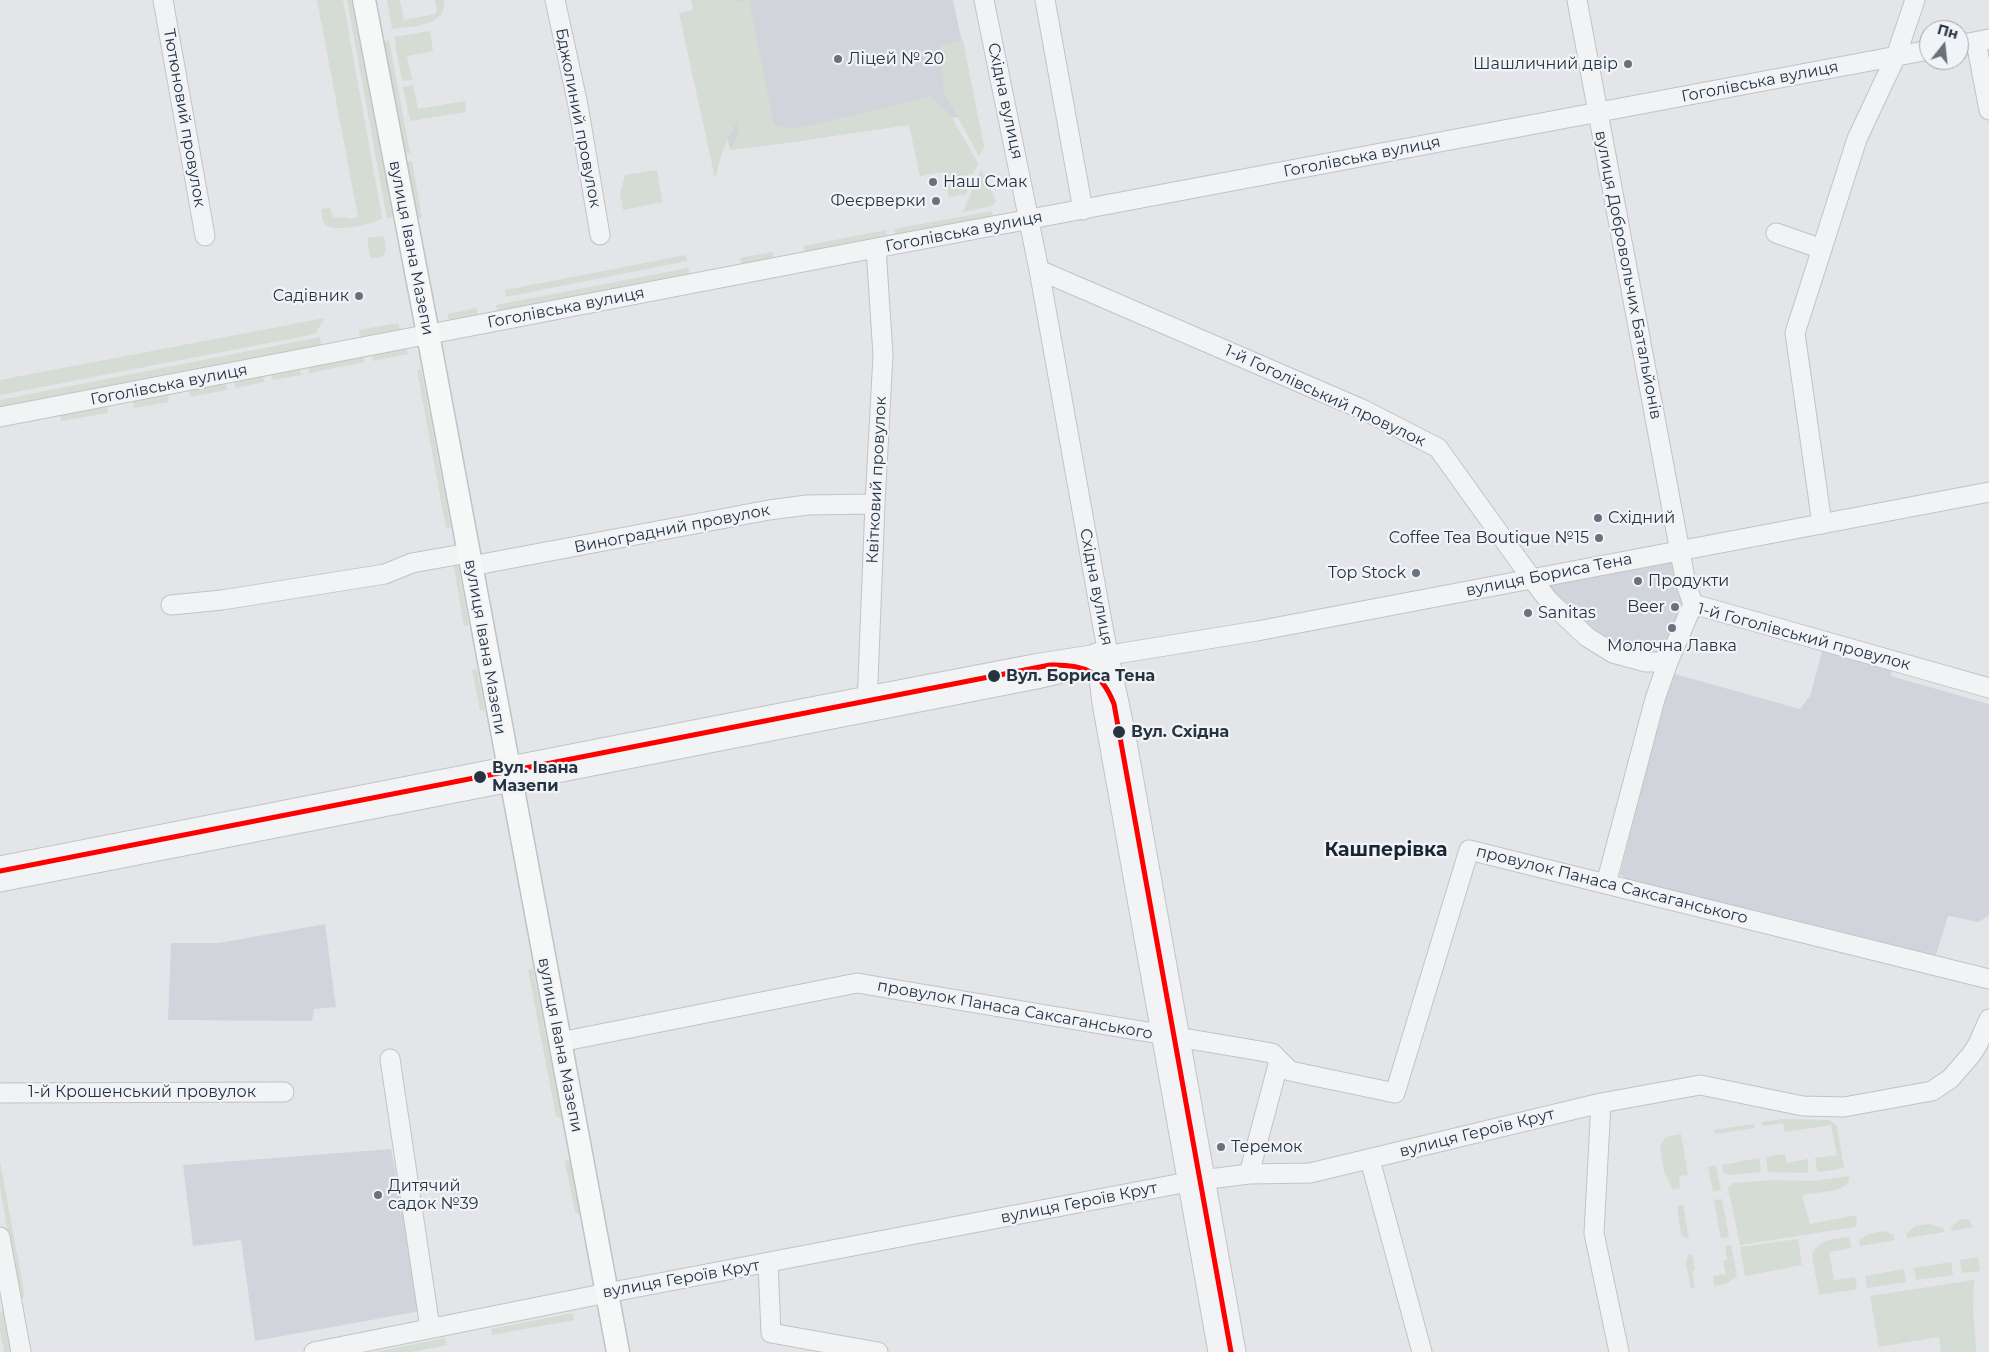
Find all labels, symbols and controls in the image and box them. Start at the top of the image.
north arrow [1919,20,1969,70]
text: Пн [1935,20,1960,43]
street label: Бджолиний провулок [551,26,605,210]
street label: Тютюновий провулок [159,27,209,209]
street label: Східна вулиця [983,41,1027,161]
place label: Ліцей № 20 [848,49,944,69]
marker: Ліцей № 20 [832,53,844,65]
place label: Шашличний двір [1473,54,1618,74]
street label: Гоголівська вулиця [1680,57,1840,107]
marker: Шашличний двір [1622,58,1634,70]
street label: вулиця Добровольчих Батальйонів [1591,129,1665,421]
street label: Гоголівська вулиця [1282,132,1442,182]
street label: вулиця Івана Мазепи [385,159,437,337]
place label: Наш Смак [943,172,1027,192]
marker: Наш Смак [927,176,939,188]
place label: Феєрверки [830,191,926,211]
marker: Феєрверки [930,195,942,207]
street label: Гоголівська вулиця [884,207,1044,257]
street label: Гоголівська вулиця [486,283,646,333]
place label: Садівник [273,286,349,306]
marker: Садівник [353,290,365,302]
street label: 1-й Гоголівський провулок [1222,341,1428,451]
street label: Гоголівська вулиця [89,360,249,410]
street label: Квітковий провулок [863,396,891,564]
street label: Виноградний провулок [572,501,772,557]
place label: Східний [1608,508,1675,528]
marker: Східний [1592,512,1604,524]
street label: Східна вулиця [1075,527,1117,647]
place label: Coffee Tea Boutique №15 [1389,528,1589,548]
marker: Coffee Tea Boutique №15 [1593,532,1605,544]
street label: вулиця Бориса Тена [1464,549,1634,601]
street label: вулиця Івана Мазепи [460,558,510,736]
place label: Top Stock [1328,563,1406,583]
marker: Top Stock [1410,567,1422,579]
place label: Продукти [1648,571,1729,591]
marker: Продукти [1632,575,1644,587]
place label: Beer [1627,597,1665,617]
street label: 1-й Гоголівський провулок [1696,599,1912,675]
marker: Beer [1669,601,1681,613]
place label: Sanitas [1538,603,1596,623]
marker: Sanitas [1522,607,1534,619]
marker: Молочна Лавка [1666,622,1678,634]
place label: Молочна Лавка [1607,636,1737,656]
place label: Вул. Бориса Тена [1006,666,1155,686]
marker: Вул. Бориса Тена [986,668,1002,684]
place label: Вул. Східна [1131,722,1229,742]
marker: Вул. Східна [1111,724,1127,740]
place label: Вул. Івана Мазепи [492,758,578,796]
marker: Вул. Івана Мазепи [472,769,488,785]
district label: Кашперівка [1324,839,1448,861]
street label: провулок Панаса Саксаганського [1474,842,1750,928]
street label: вулиця Івана Мазепи [534,956,586,1134]
street label: провулок Панаса Саксаганського [876,976,1154,1044]
street label: 1-й Крошенський провулок [28,1082,256,1102]
street label: вулиця Героїв Крут [1398,1104,1556,1162]
place label: Теремок [1231,1137,1302,1157]
marker: Теремок [1215,1141,1227,1153]
place label: Дитячий садок №39 [388,1176,478,1214]
street label: вулиця Героїв Крут [999,1178,1159,1228]
marker: Дитячий садок №39 [372,1189,384,1201]
street label: вулиця Героїв Крут [601,1256,761,1302]

